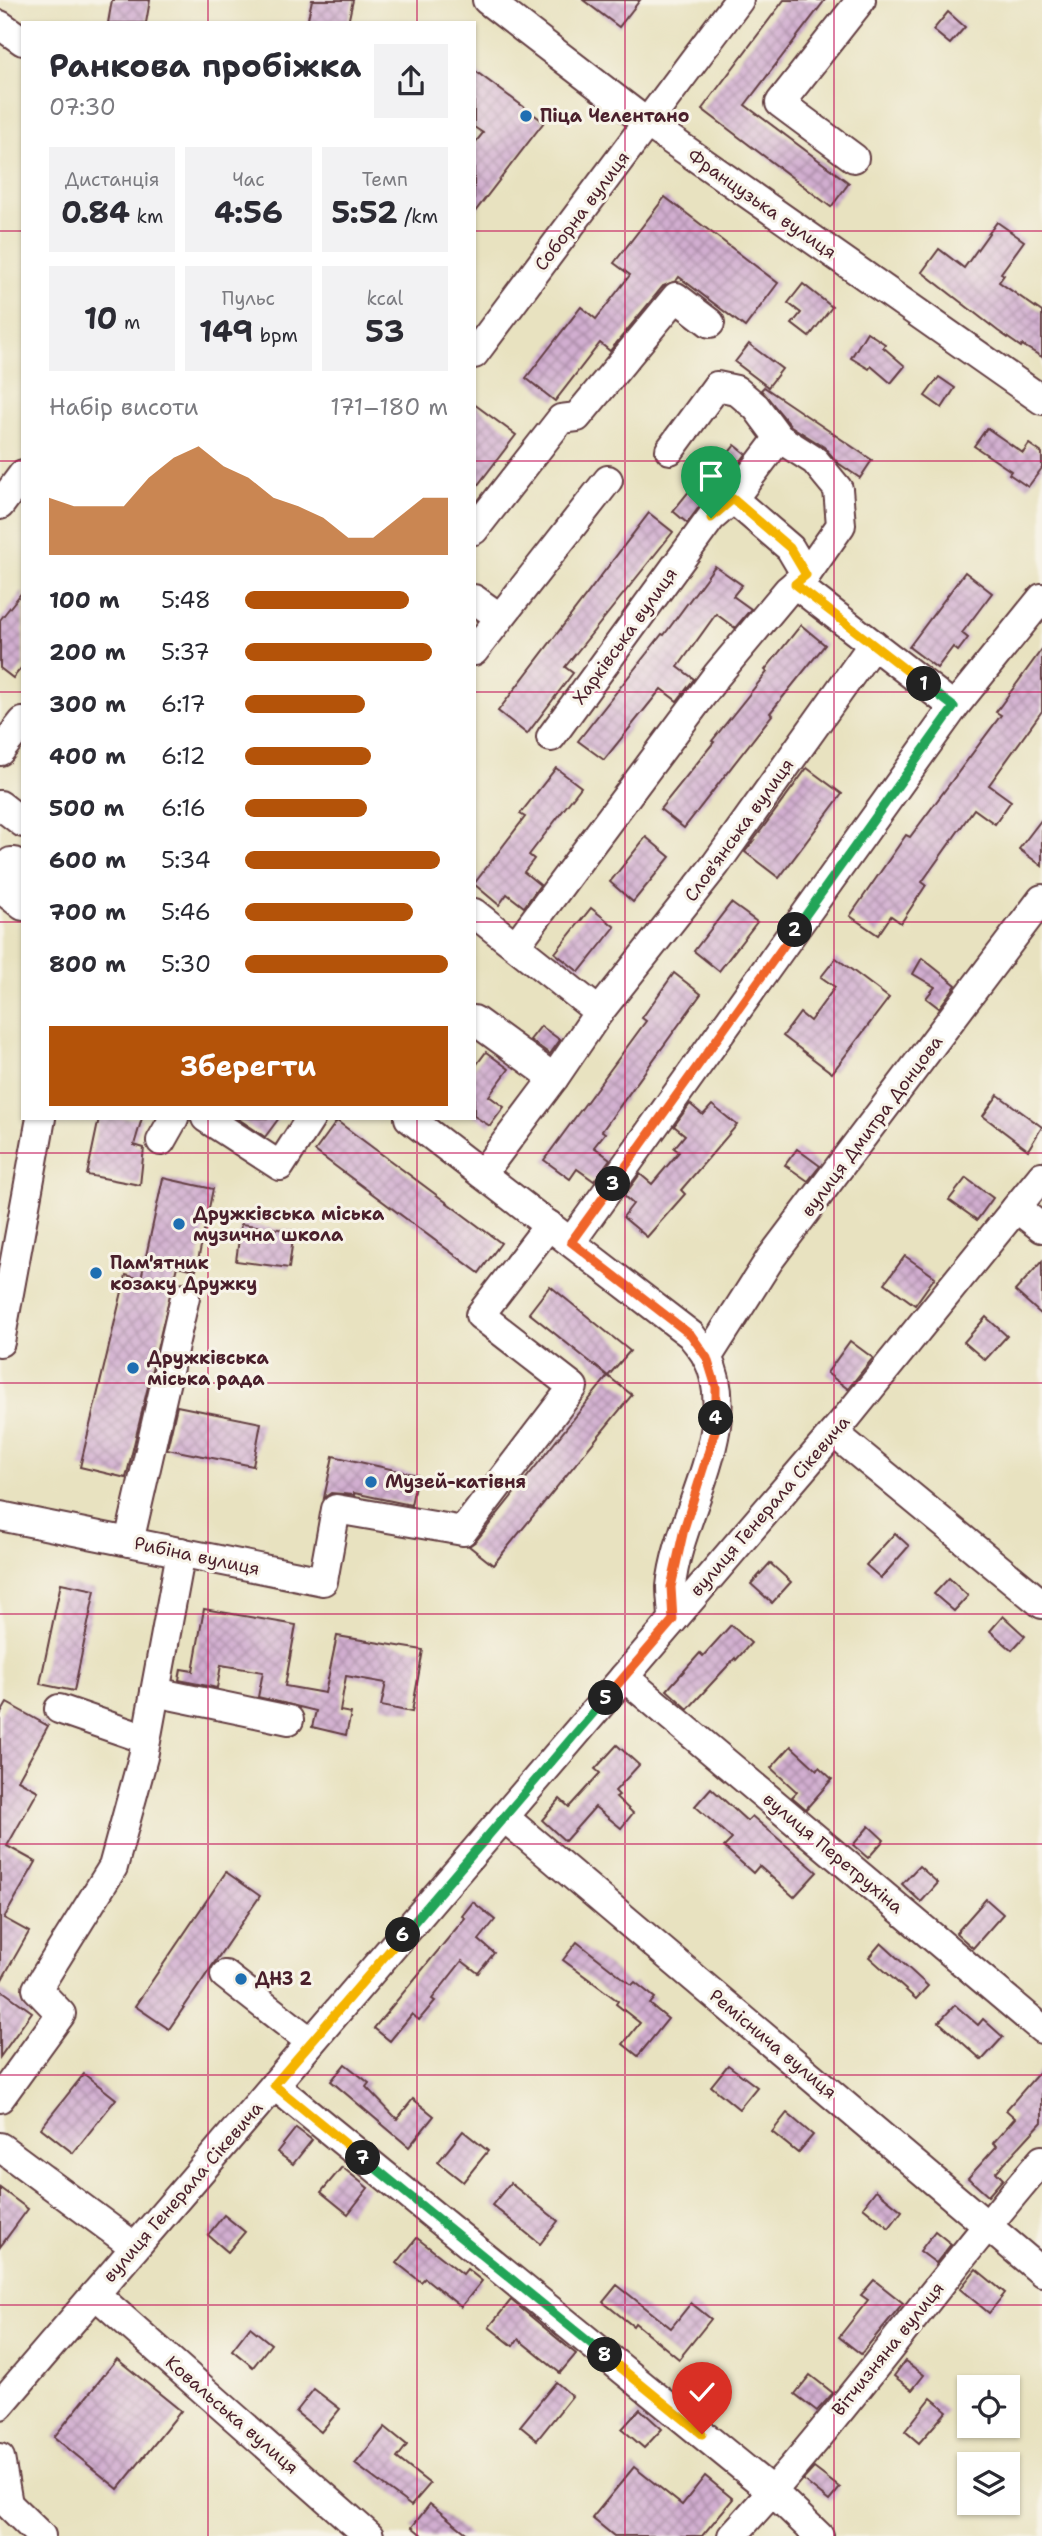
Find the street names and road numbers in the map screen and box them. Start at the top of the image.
street label: Французька вулиця [683,144,841,264]
street label: Соборна вулиця [529,146,635,276]
street label: Харківська вулиця [567,563,683,709]
street label: Слов'янська вулиця [679,754,799,906]
street label: вулиця Дмитра Донцова [796,1030,948,1222]
street label: вулиця Генерала Сікевича [685,1411,855,1601]
street label: Рибіна вулиця [132,1531,262,1581]
street label: вулиця Перетрухіна [758,1787,908,1919]
street label: Реміснича вулиця [704,1984,842,2104]
street label: вулиця Генерала Сікевича [98,2097,268,2287]
street label: Вітчизняна вулиця [826,2277,950,2421]
street label: Ковальська вулиця [160,2351,304,2479]

